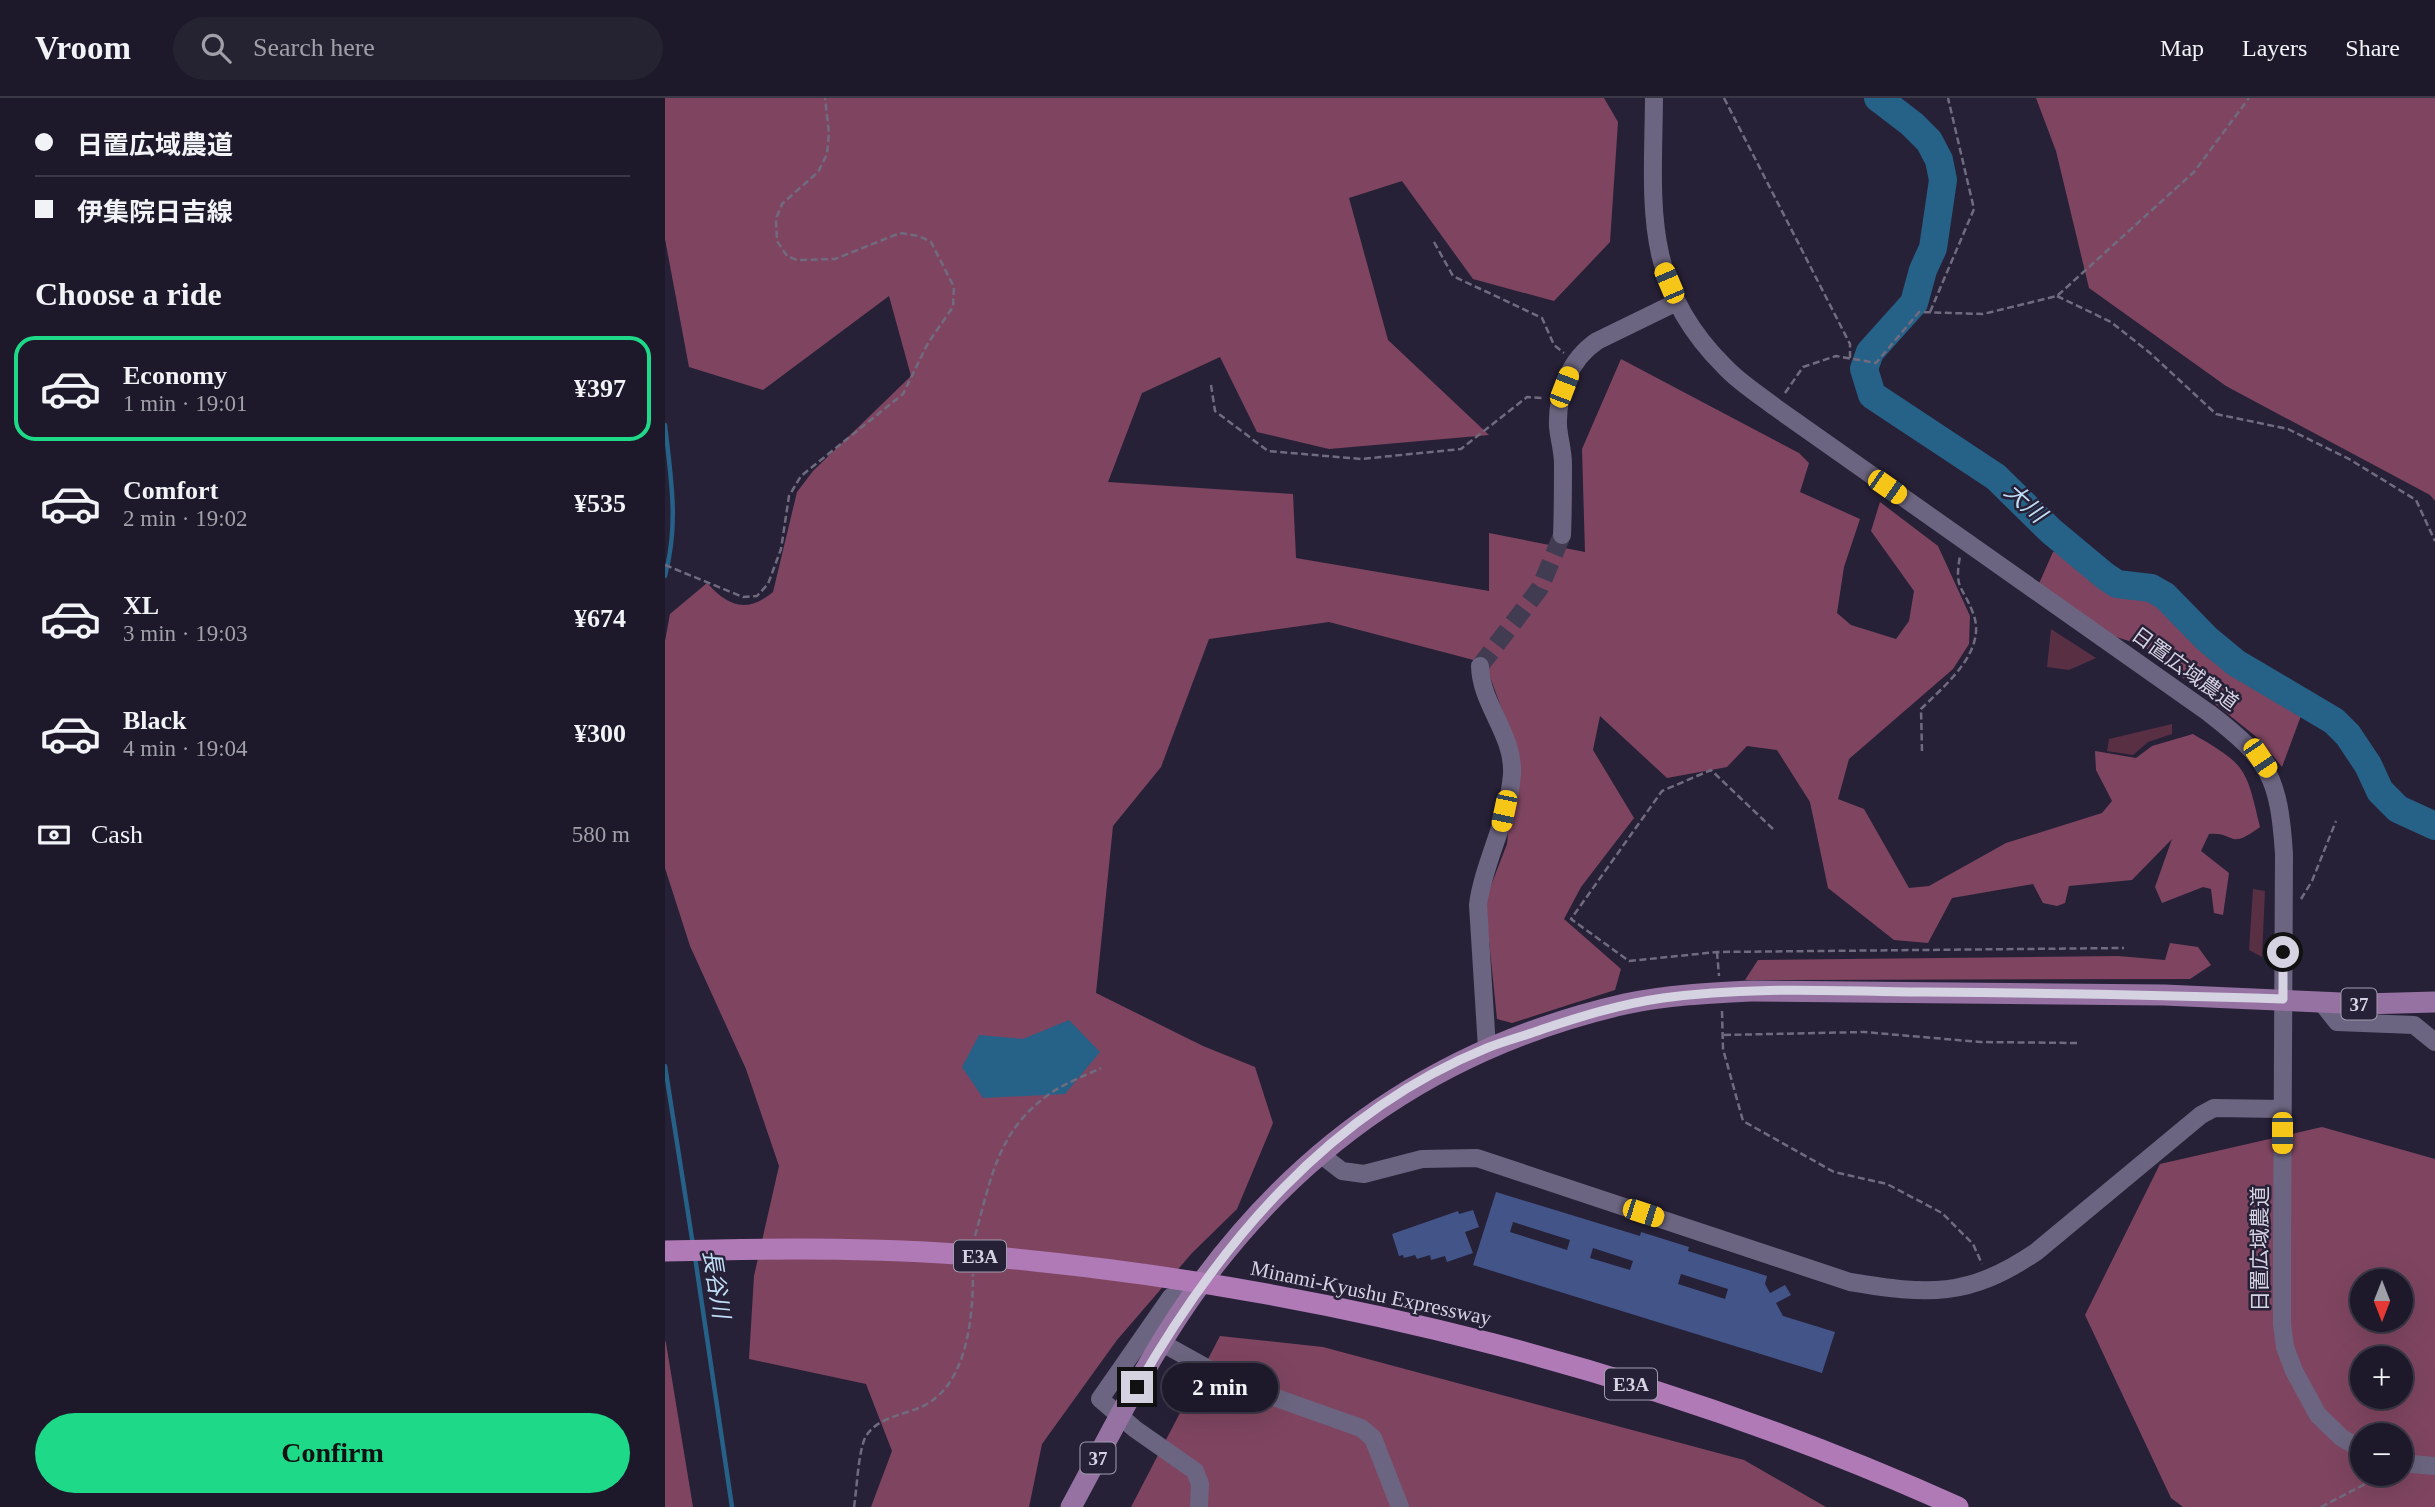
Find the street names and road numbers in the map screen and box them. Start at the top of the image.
street label: 日置広域農道 [2127,622,2243,716]
road number: 37 [2341,988,2377,1020]
street label: 日置広域農道 [2248,1186,2272,1312]
road number: E3A [954,1240,1006,1272]
street label: Minami-Kyushu Expressway [1248,1256,1494,1330]
road number: E3A [1605,1368,1657,1400]
road number: 37 [1081,1442,1115,1474]

